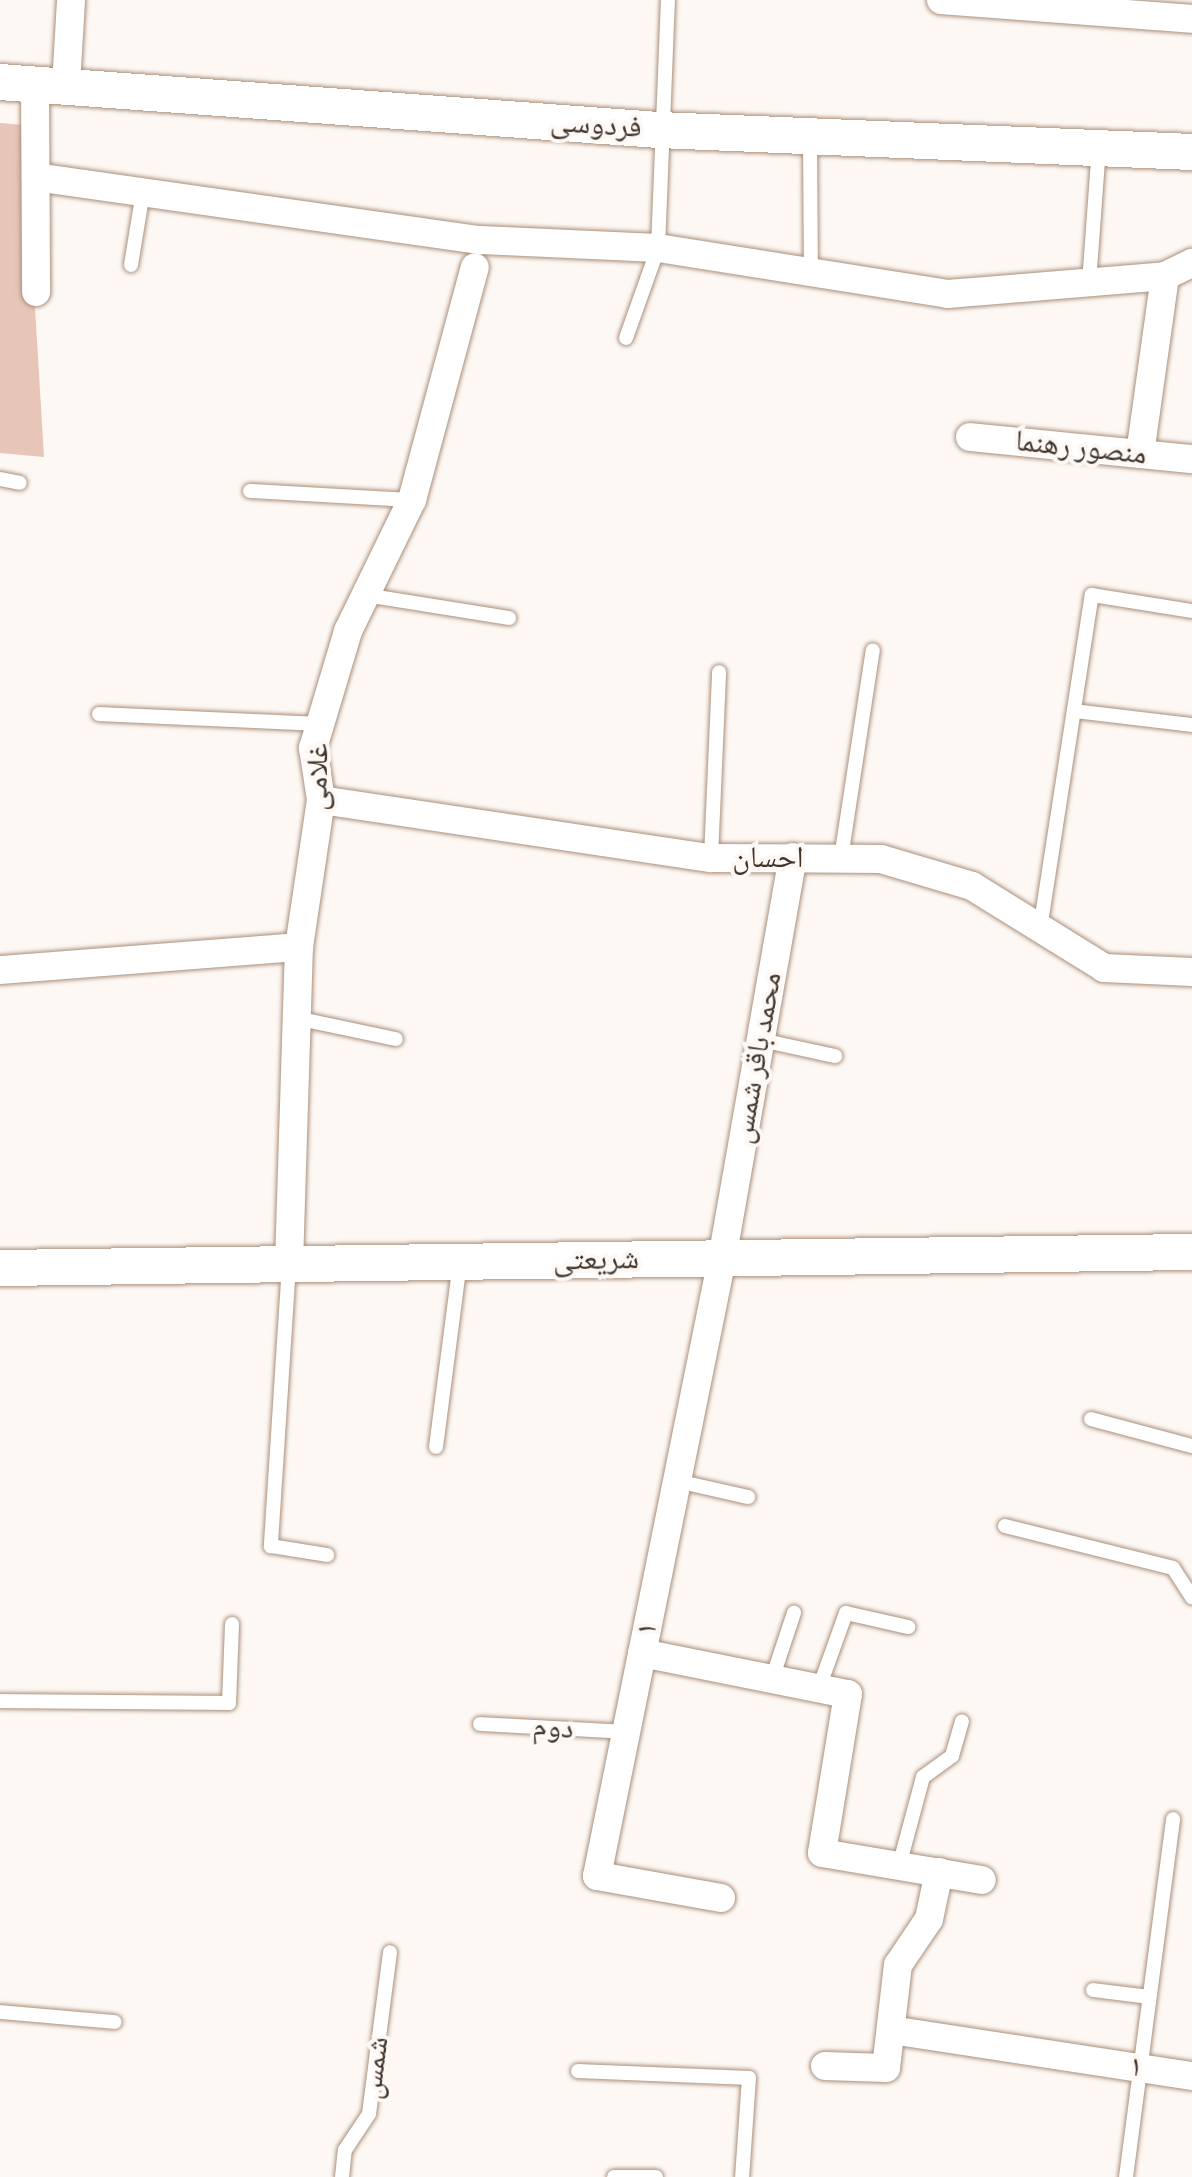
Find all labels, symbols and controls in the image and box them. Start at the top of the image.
street label: فردوسی [549,104,643,146]
street label: منصور رهنما [1014,423,1148,473]
street label: غلامی [299,743,337,811]
street label: احسان [732,840,804,876]
street label: محمد باقر شمس [724,970,790,1146]
street label: شریعتی [553,1241,639,1279]
street label: ۱ [628,1619,666,1639]
street label: دوم [532,1709,574,1747]
street label: شمس [353,2035,397,2101]
street label: ۱ [1127,2048,1145,2086]

